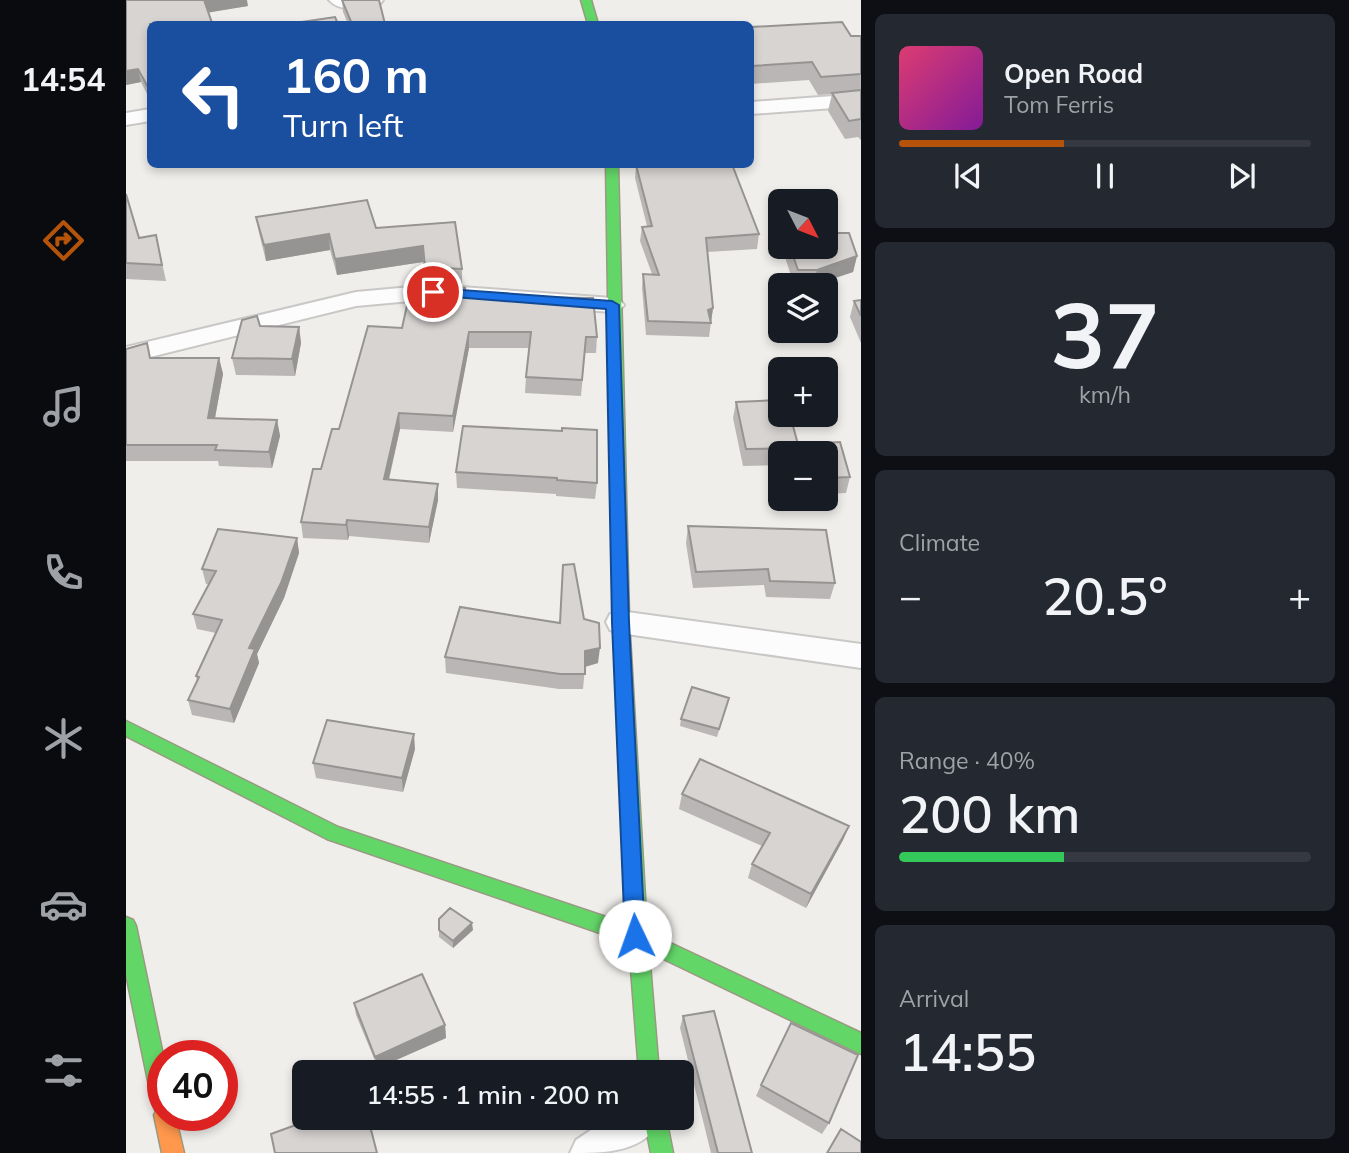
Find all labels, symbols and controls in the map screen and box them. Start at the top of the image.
text: 160 m [283,44,429,105]
icon: left [168,49,259,140]
text: Open Road [1004,57,1143,90]
text: 14:54 [21,59,105,99]
text: Tom Ferris [1004,90,1114,119]
text: Turn left [283,105,403,145]
icon: previous [949,157,987,195]
icon: pause [1086,157,1124,195]
icon: next [1223,157,1261,195]
north arrow [768,189,838,259]
map controls [768,189,838,511]
icon: directions [39,216,88,265]
pin [403,262,463,322]
icon: arrive [414,273,452,311]
button: layers [768,273,838,343]
text: 37 [1050,277,1160,391]
button: + [768,357,838,427]
text: km/h [1079,380,1131,409]
icon: music [39,382,88,431]
button: − [768,441,838,511]
text: Climate [899,528,980,557]
icon: phone [39,548,88,597]
text: 20.5° [1042,563,1168,628]
text: − [899,572,922,620]
text: + [1288,572,1311,620]
icon: climate [39,714,88,763]
text: Range · 40% [899,746,1035,775]
text: 200 km [899,781,1080,846]
icon: car [39,880,88,929]
position arrow [598,899,672,973]
text: Arrival [899,984,969,1013]
text: 14:55 [899,1019,1036,1084]
speed limit sign: 40 [147,1040,238,1131]
icon: filters [39,1046,88,1095]
text: 14:55 · 1 min · 200 m [366,1078,620,1111]

